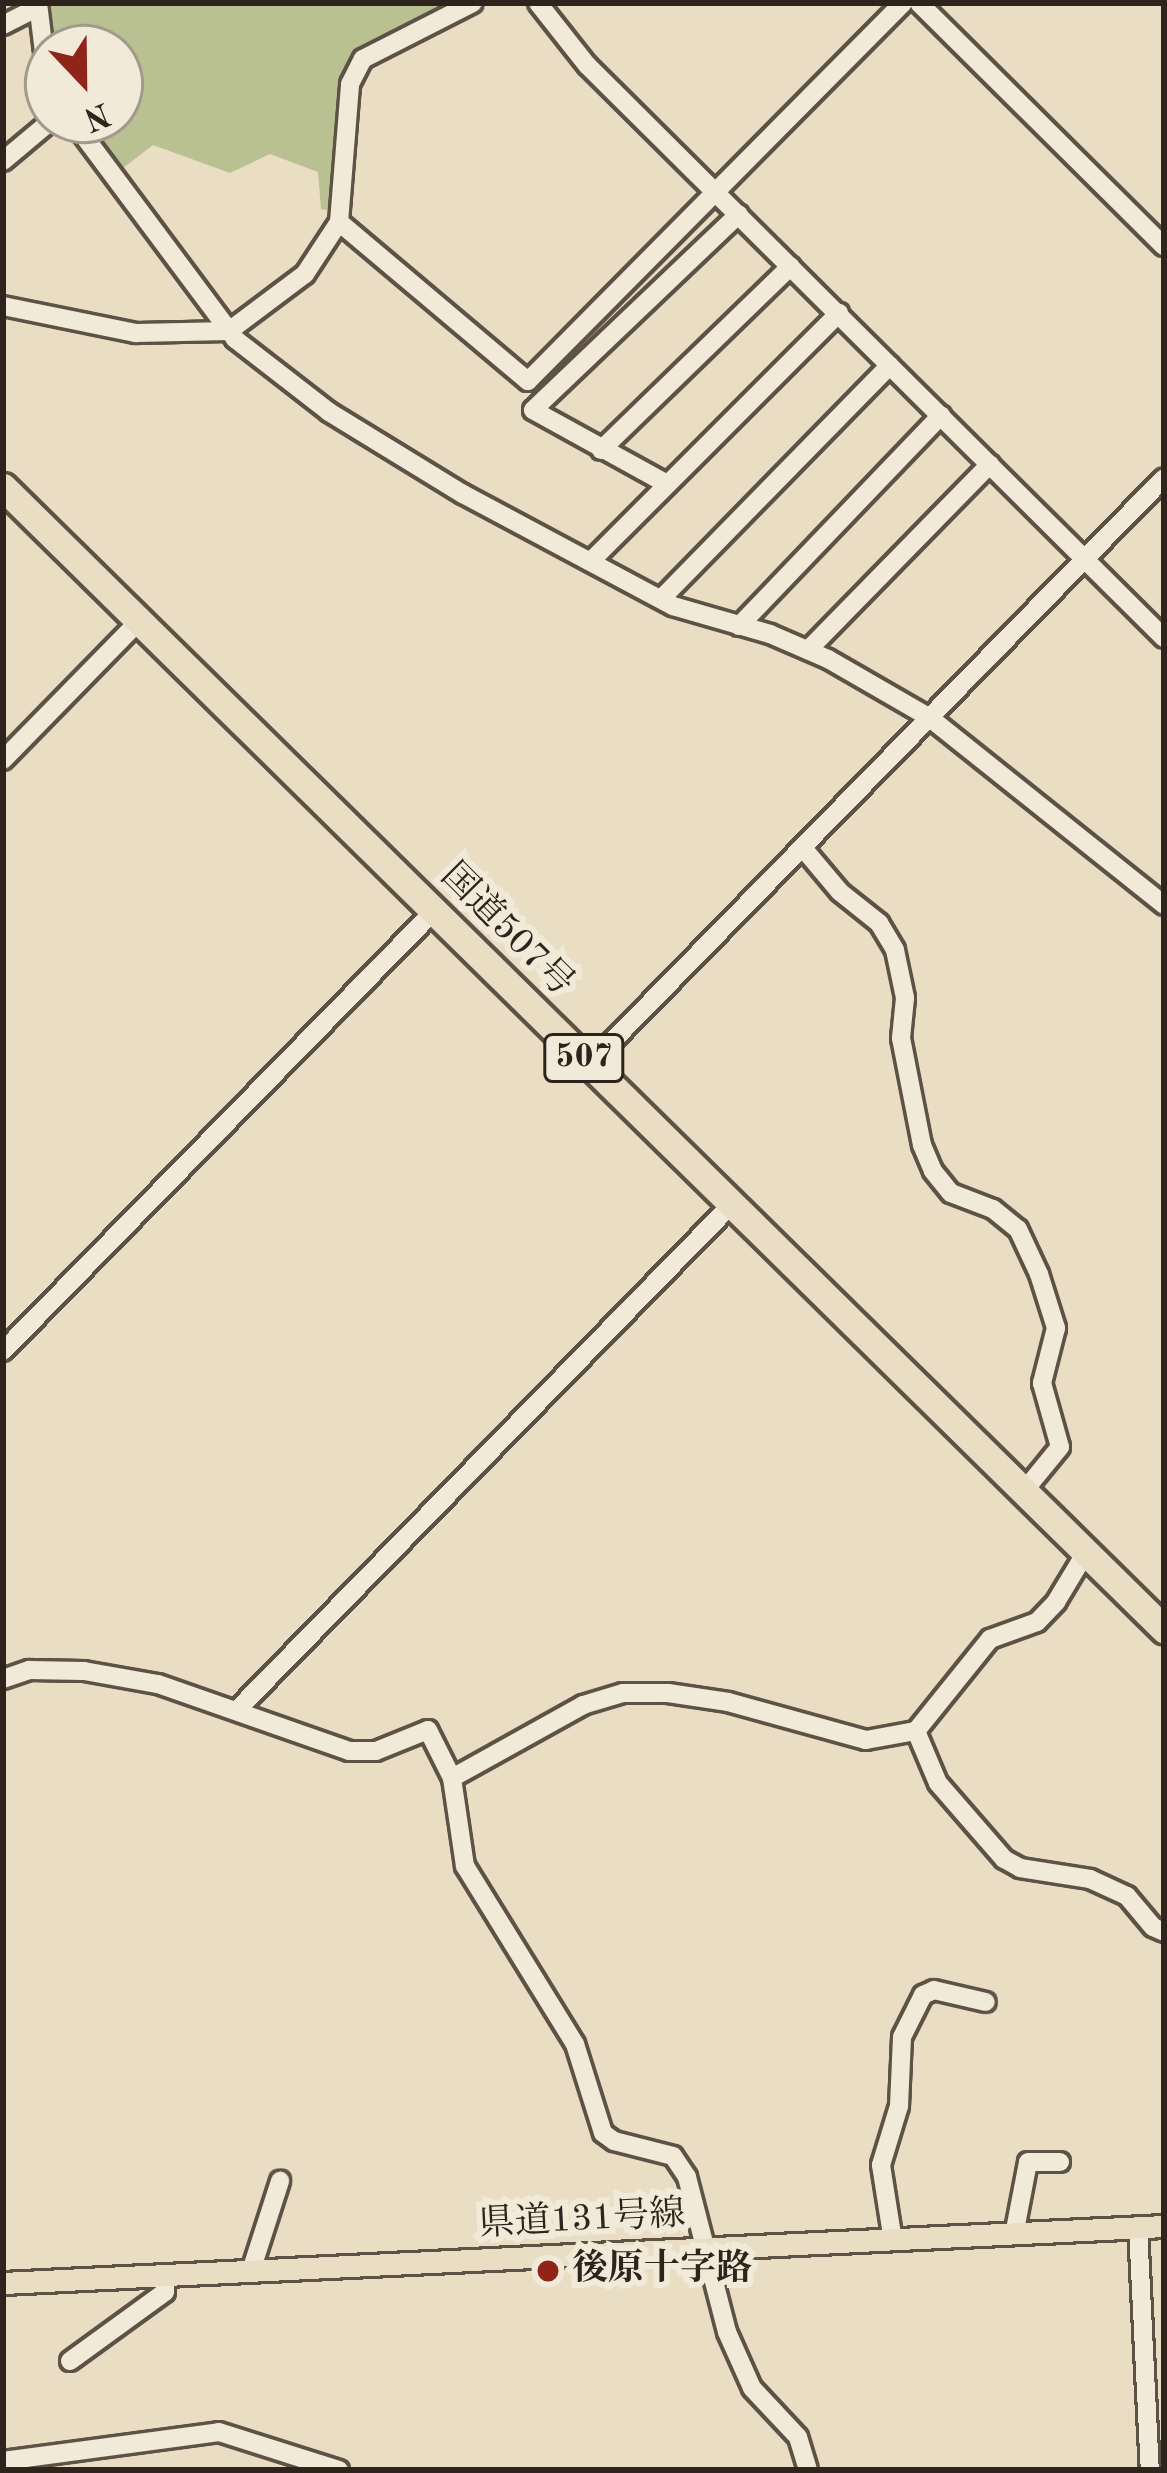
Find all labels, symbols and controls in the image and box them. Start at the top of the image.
north arrow [24,24,144,144]
text: N [79,95,114,135]
street label: 国道507号 [430,855,582,1007]
road number: 507 [542,1031,626,1085]
street label: 県道131号線 [478,2194,686,2248]
place label: 後原十字路 [572,2249,752,2293]
marker: 後原十字路 [535,2258,561,2284]

